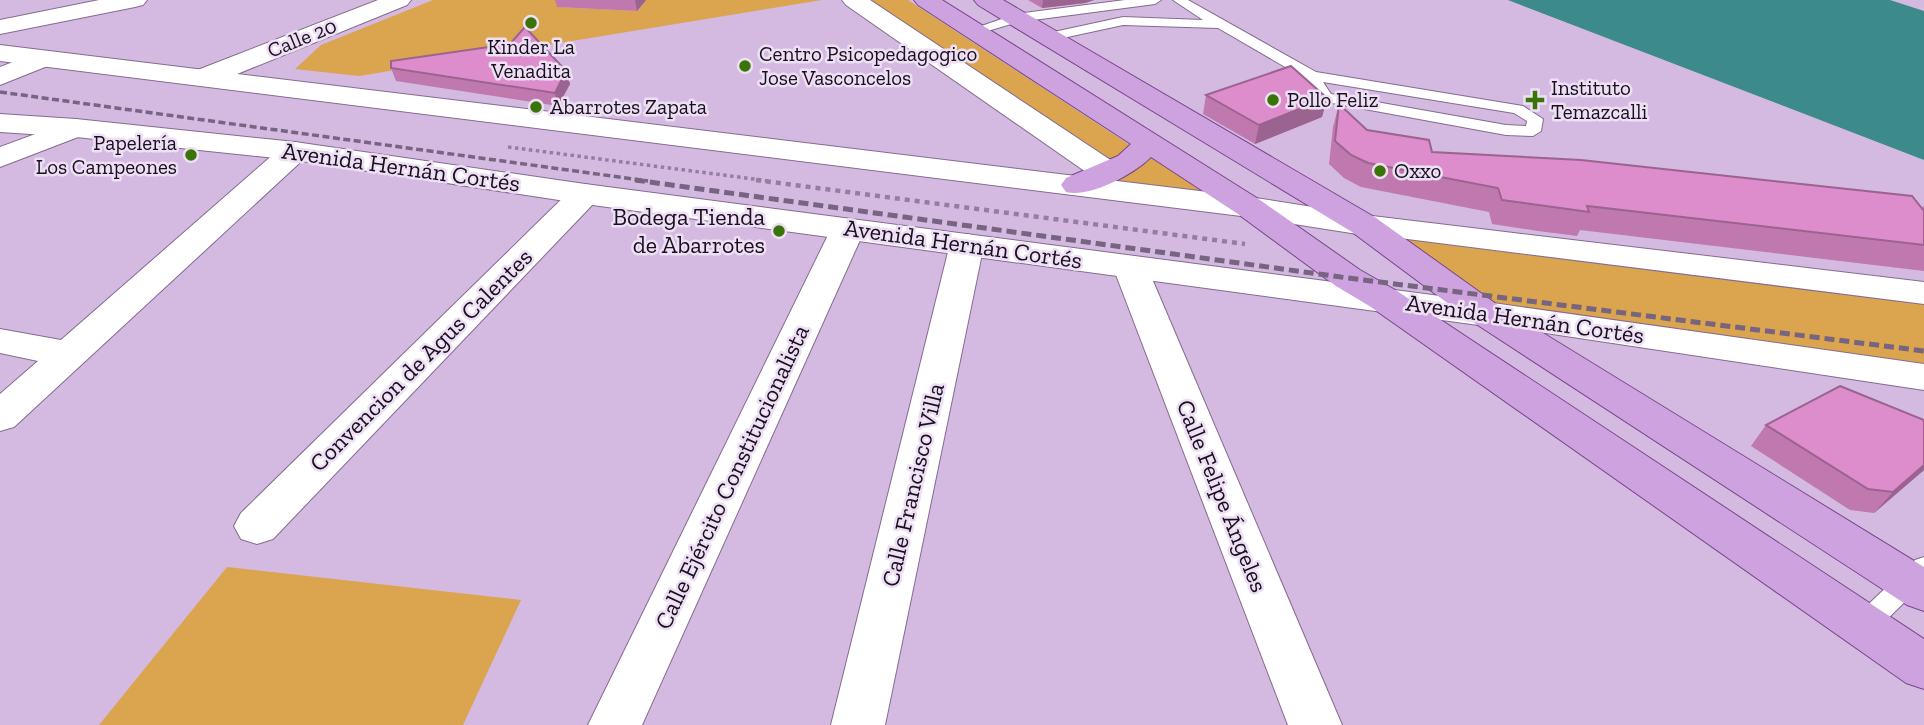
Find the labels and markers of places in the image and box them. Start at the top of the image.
marker: Kinder La Venadita [523,15,539,31]
place label: Kinder La Venadita [487,34,575,83]
place label: Centro Psicopedagogico Jose Vasconcelos [759,41,977,90]
marker: Centro Psicopedagogico Jose Vasconcelos [737,58,753,74]
place label: Instituto Temazcalli [1551,75,1648,124]
place label: Pollo Feliz [1287,87,1379,112]
marker: Instituto Temazcalli [1525,90,1545,110]
marker: Pollo Feliz [1265,92,1281,108]
place label: Abarrotes Zapata [550,94,707,119]
marker: Abarrotes Zapata [528,99,544,115]
place label: Papelería Los Campeones [36,130,177,179]
marker: Papelería Los Campeones [183,147,199,163]
place label: Oxxo [1394,158,1441,183]
marker: Oxxo [1372,163,1388,179]
place label: Bodega Tienda de Abarrotes [613,202,765,259]
marker: Bodega Tienda de Abarrotes [771,223,787,239]

